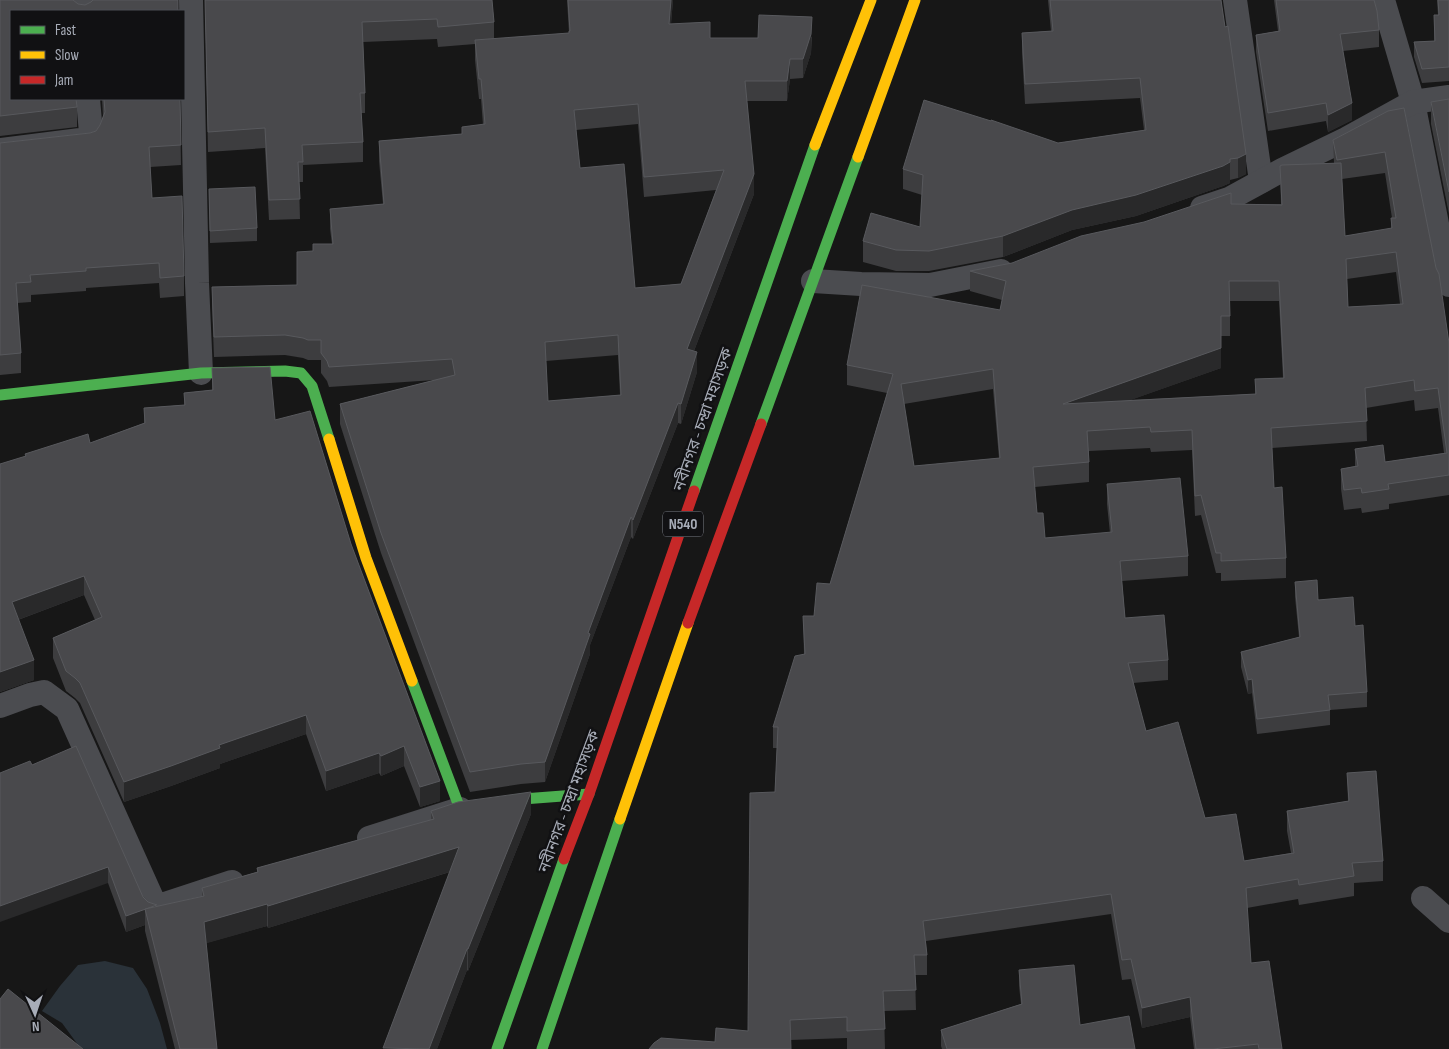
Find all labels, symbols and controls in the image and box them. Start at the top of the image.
legend [10,10,185,100]
text: Fast [55,21,77,40]
text: Slow [55,46,79,65]
text: Jam [54,71,73,90]
street label: নবীনগর - চন্দ্রা মহাসড়ক [669,344,737,494]
road number: N540 [663,512,703,536]
street label: নবীনগর - চন্দ্রা মহাসড়ক [534,726,604,876]
north arrow [10,989,60,1039]
text: N [31,1018,40,1035]

